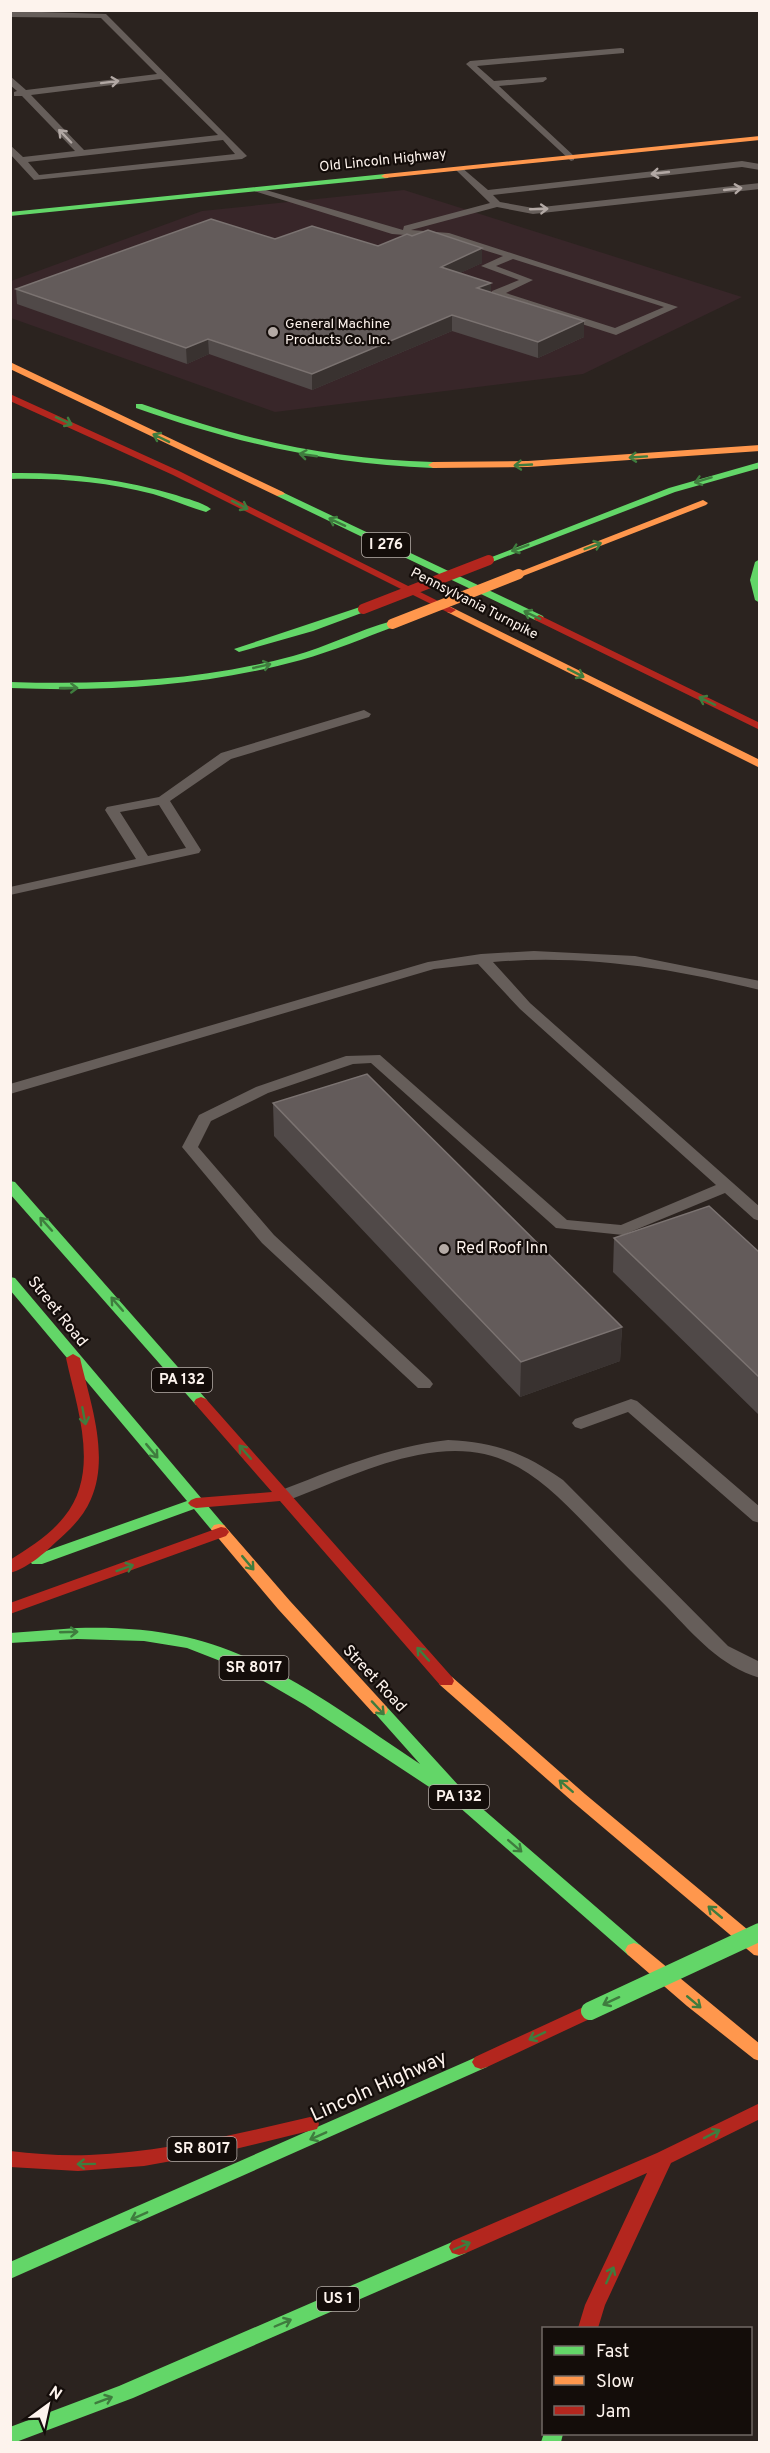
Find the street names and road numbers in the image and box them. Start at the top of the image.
street label: Old Lincoln Highway [319,146,447,176]
road number: I 276 [362,533,410,557]
street label: Pennsylvania Turnpike [407,564,541,644]
street label: Street Road [23,1273,91,1351]
road number: PA 132 [152,1368,212,1392]
street label: Street Road [338,1641,410,1717]
road number: SR 8017 [220,1656,288,1680]
road number: PA 132 [429,1785,489,1809]
street label: Lincoln Highway [307,2045,451,2129]
road number: SR 8017 [168,2137,236,2161]
road number: US 1 [317,2287,359,2311]

